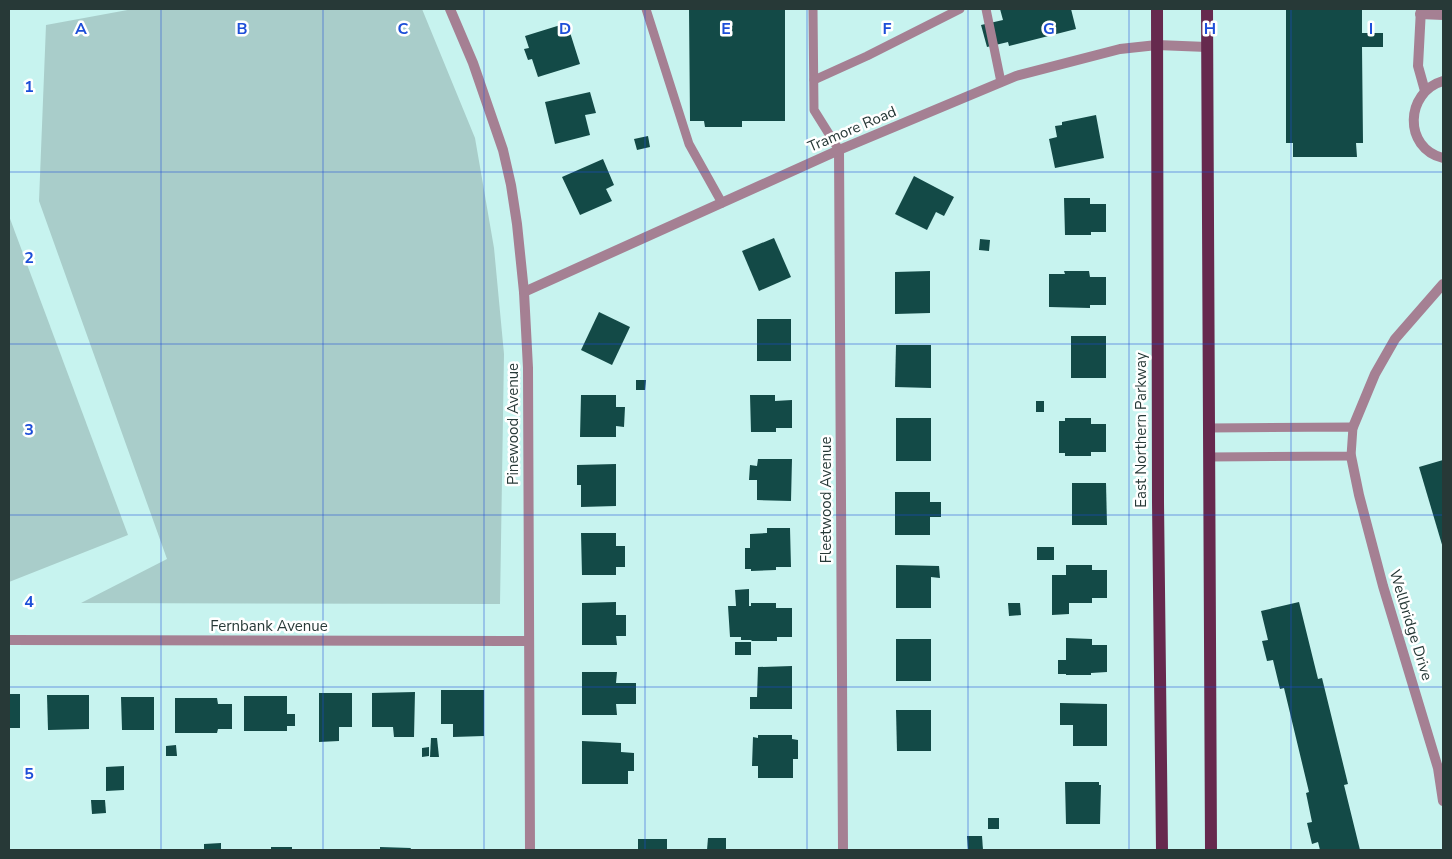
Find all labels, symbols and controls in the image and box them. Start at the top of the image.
text: A [75,18,87,40]
text: B [236,18,248,40]
text: C [398,18,409,40]
text: D [559,18,571,40]
text: E [721,18,731,40]
text: F [883,18,892,40]
text: G [1043,18,1055,40]
text: H [1204,18,1216,40]
text: I [1369,18,1373,40]
text: 1 [24,76,34,98]
street label: Tramore Road [805,101,899,157]
text: 2 [24,247,34,269]
street label: East Northern Parkway [1131,352,1151,508]
street label: Pinewood Avenue [503,363,523,485]
text: 3 [24,419,34,441]
street label: Fleetwood Avenue [816,437,836,563]
street label: Wellbridge Drive [1385,567,1437,683]
text: 4 [24,591,34,613]
street label: Fernbank Avenue [210,616,328,636]
text: 5 [24,763,34,785]

